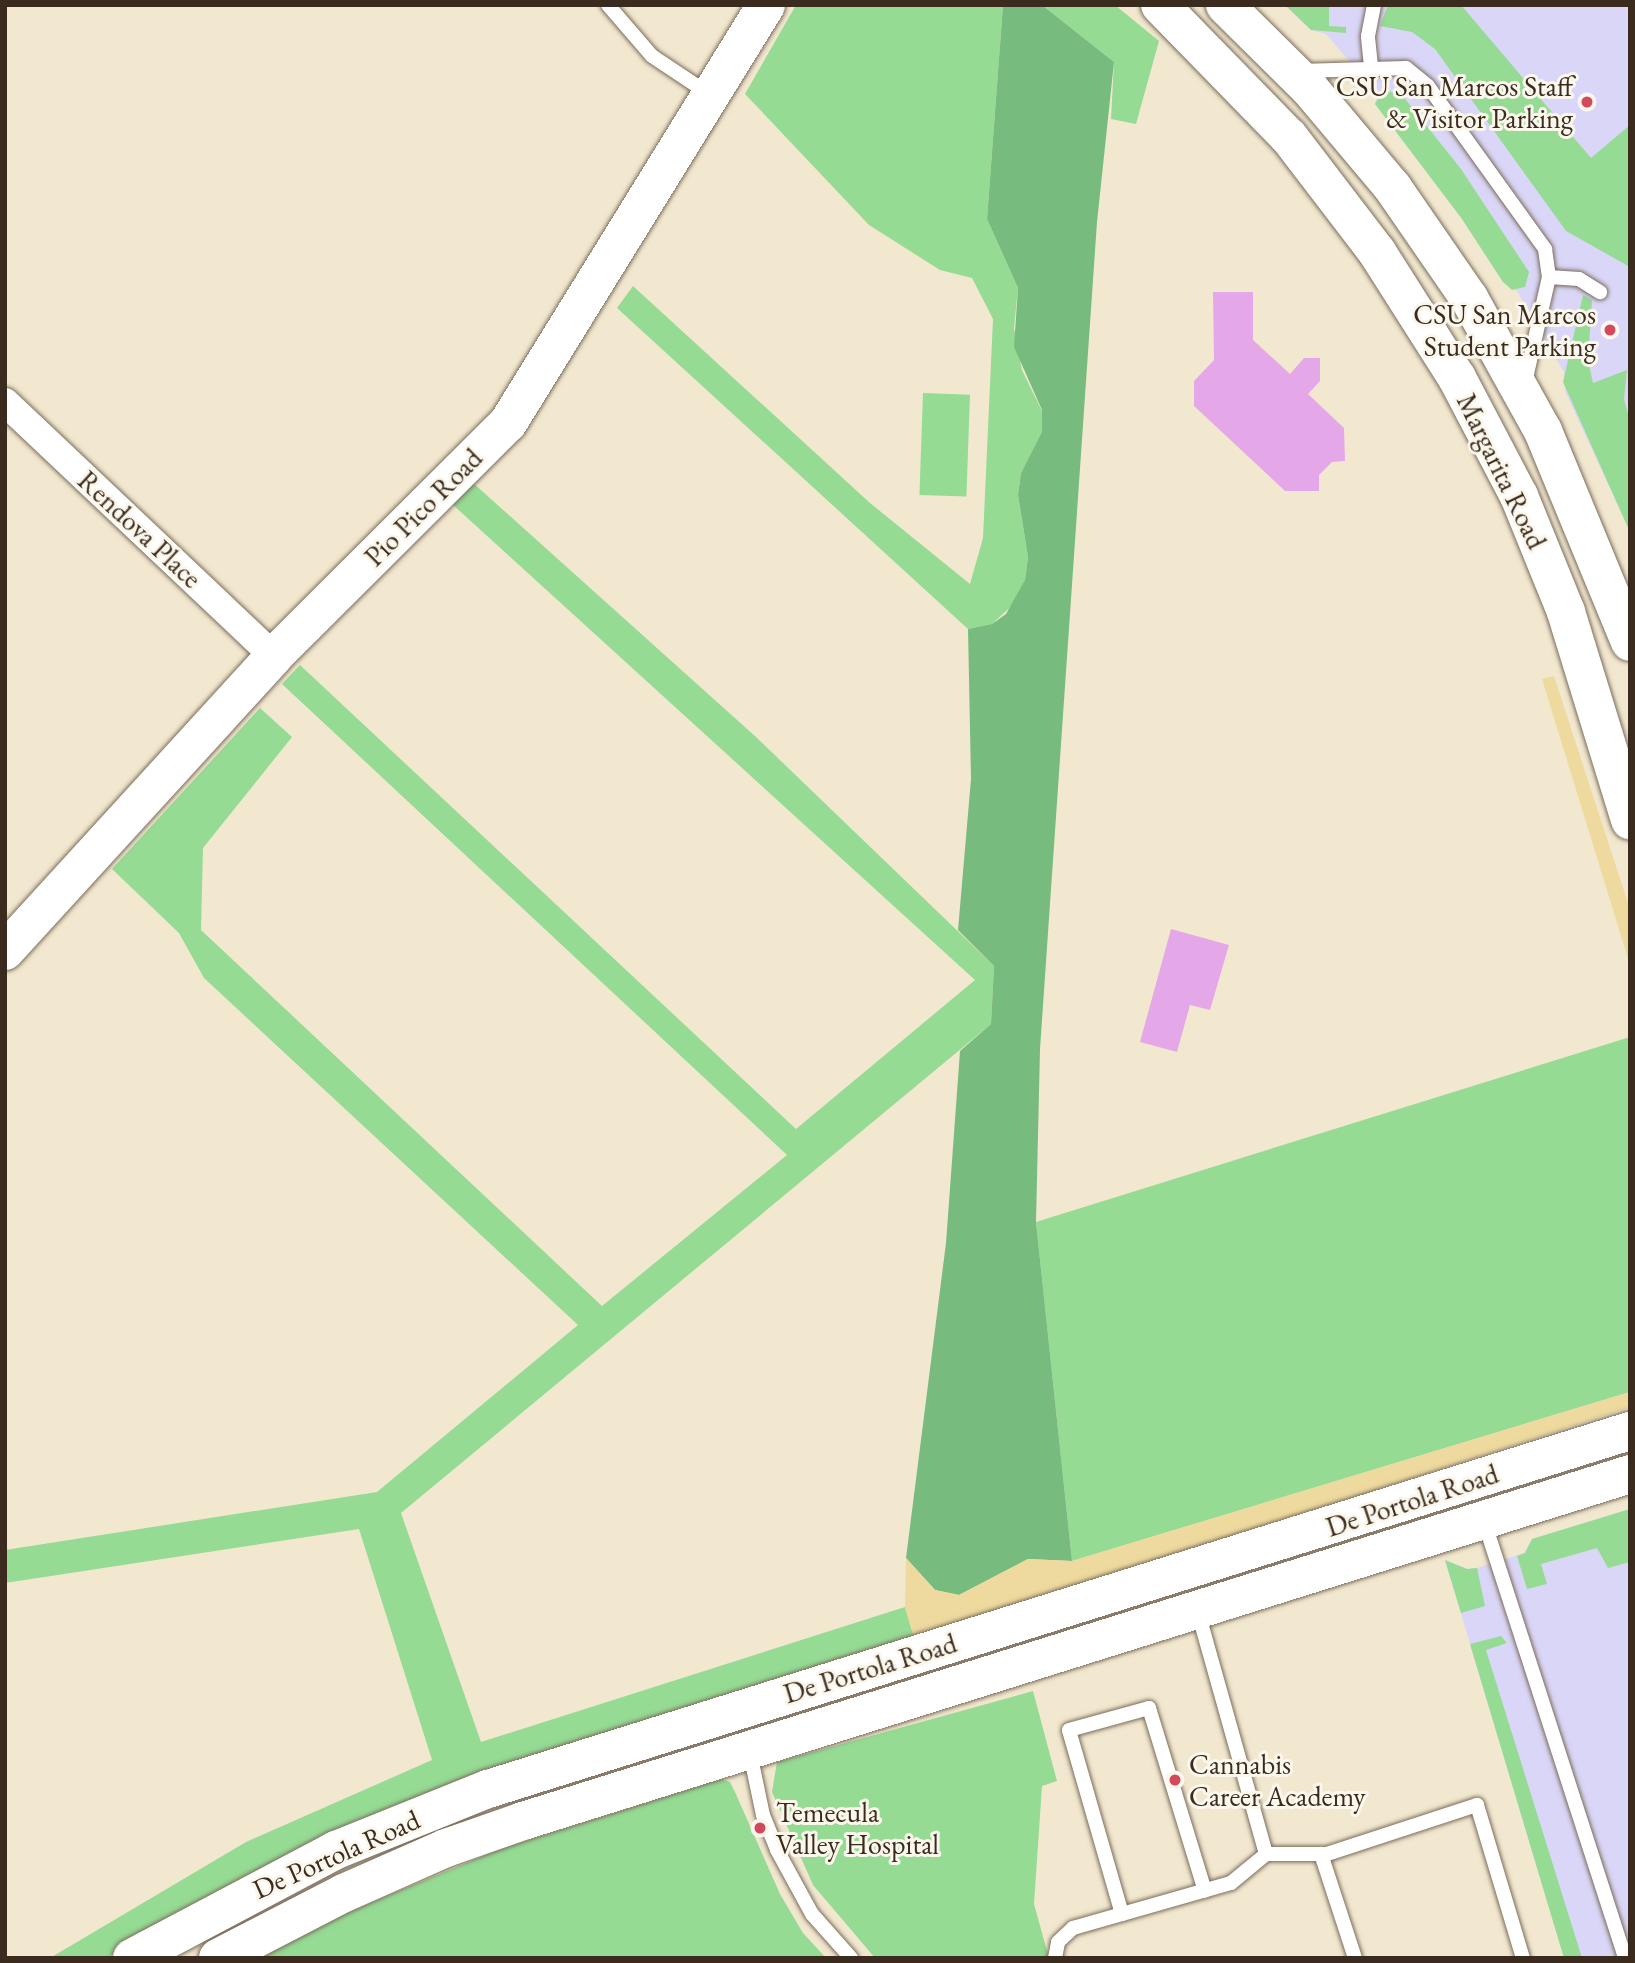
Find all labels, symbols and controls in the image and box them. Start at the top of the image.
place label: CSU San Marcos Staff & Visitor Parking [1336,69,1573,135]
marker: CSU San Marcos Staff & Visitor Parking [1579,94,1595,110]
place label: CSU San Marcos Student Parking [1413,297,1596,363]
marker: CSU San Marcos Student Parking [1602,322,1618,338]
street label: Margarita Road [1450,388,1554,554]
street label: Pio Pico Road [357,441,489,573]
street label: Rendova Place [71,463,209,595]
street label: De Portola Road [1322,1456,1502,1544]
street label: De Portola Road [779,1626,961,1710]
place label: Cannabis Career Academy [1189,1747,1365,1813]
marker: Cannabis Career Academy [1167,1772,1183,1788]
place label: Temecula Valley Hospital [776,1795,939,1861]
street label: De Portola Road [247,1802,425,1906]
marker: Temecula Valley Hospital [750,1818,770,1838]

